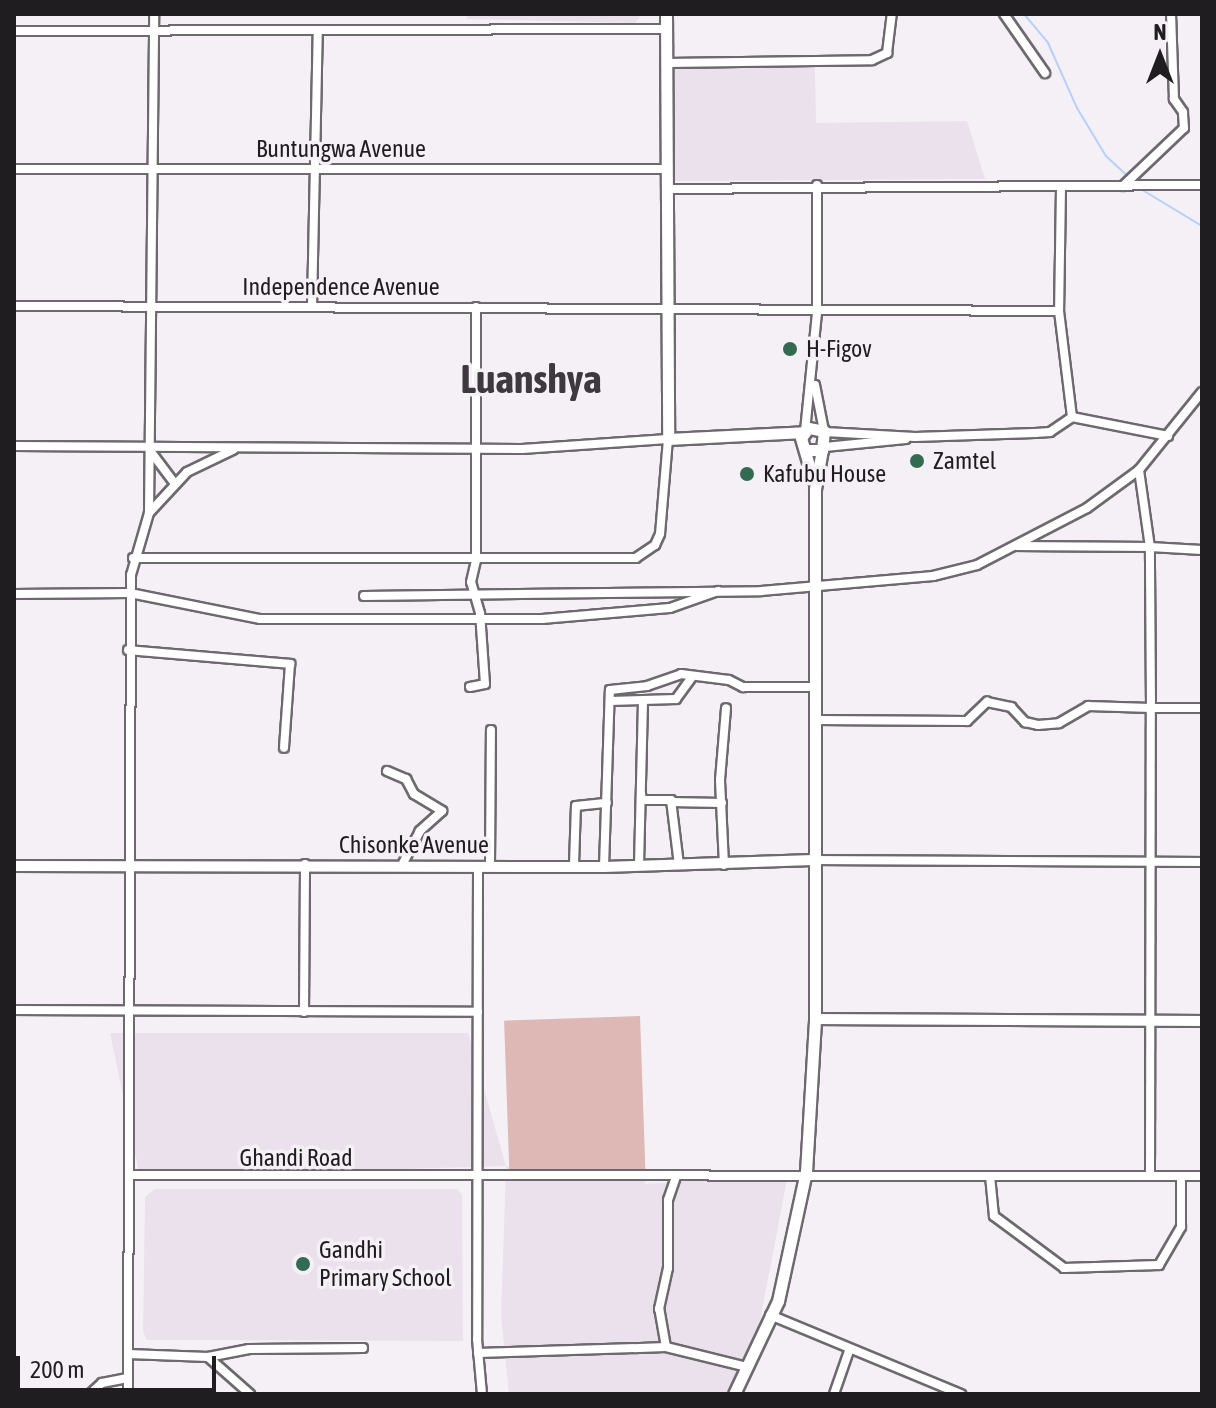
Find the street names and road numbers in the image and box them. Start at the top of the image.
street label: Buntungwa Avenue [256,135,426,163]
street label: Independence Avenue [242,273,440,301]
street label: Chisonke Avenue [339,831,489,859]
street label: Ghandi Road [239,1144,353,1172]

